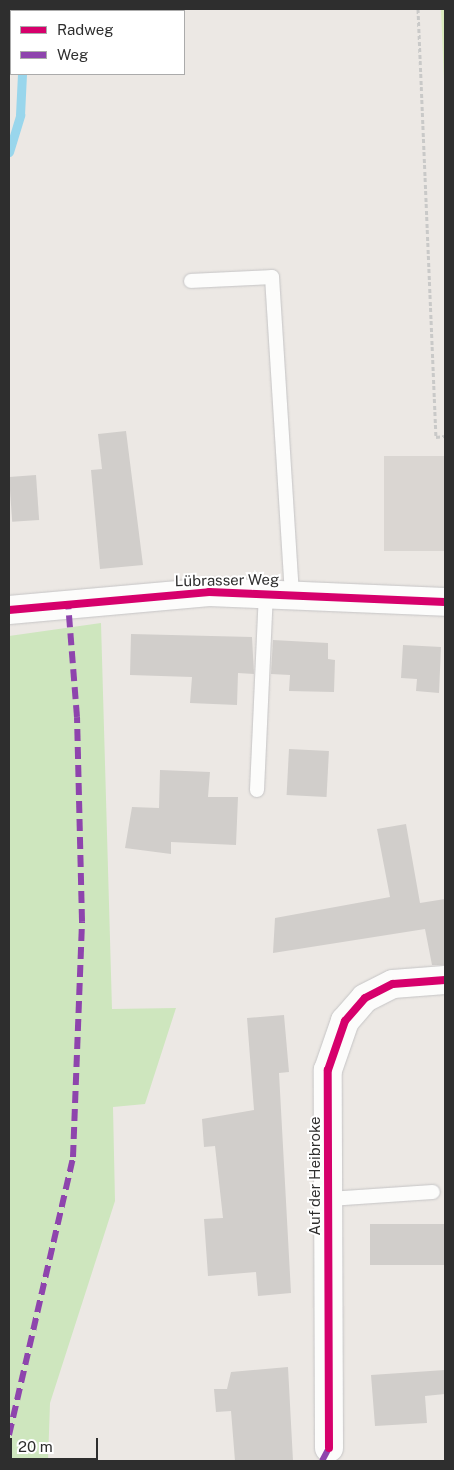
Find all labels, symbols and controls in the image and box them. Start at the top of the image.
legend [10,10,185,75]
text: Radweg [57,21,114,38]
text: Weg [57,46,88,63]
street label: Lübrasser Weg [174,570,280,590]
street label: Auf der Heibroke [306,1116,324,1236]
scale bar [12,1428,100,1460]
text: 20 m [18,1438,53,1455]

